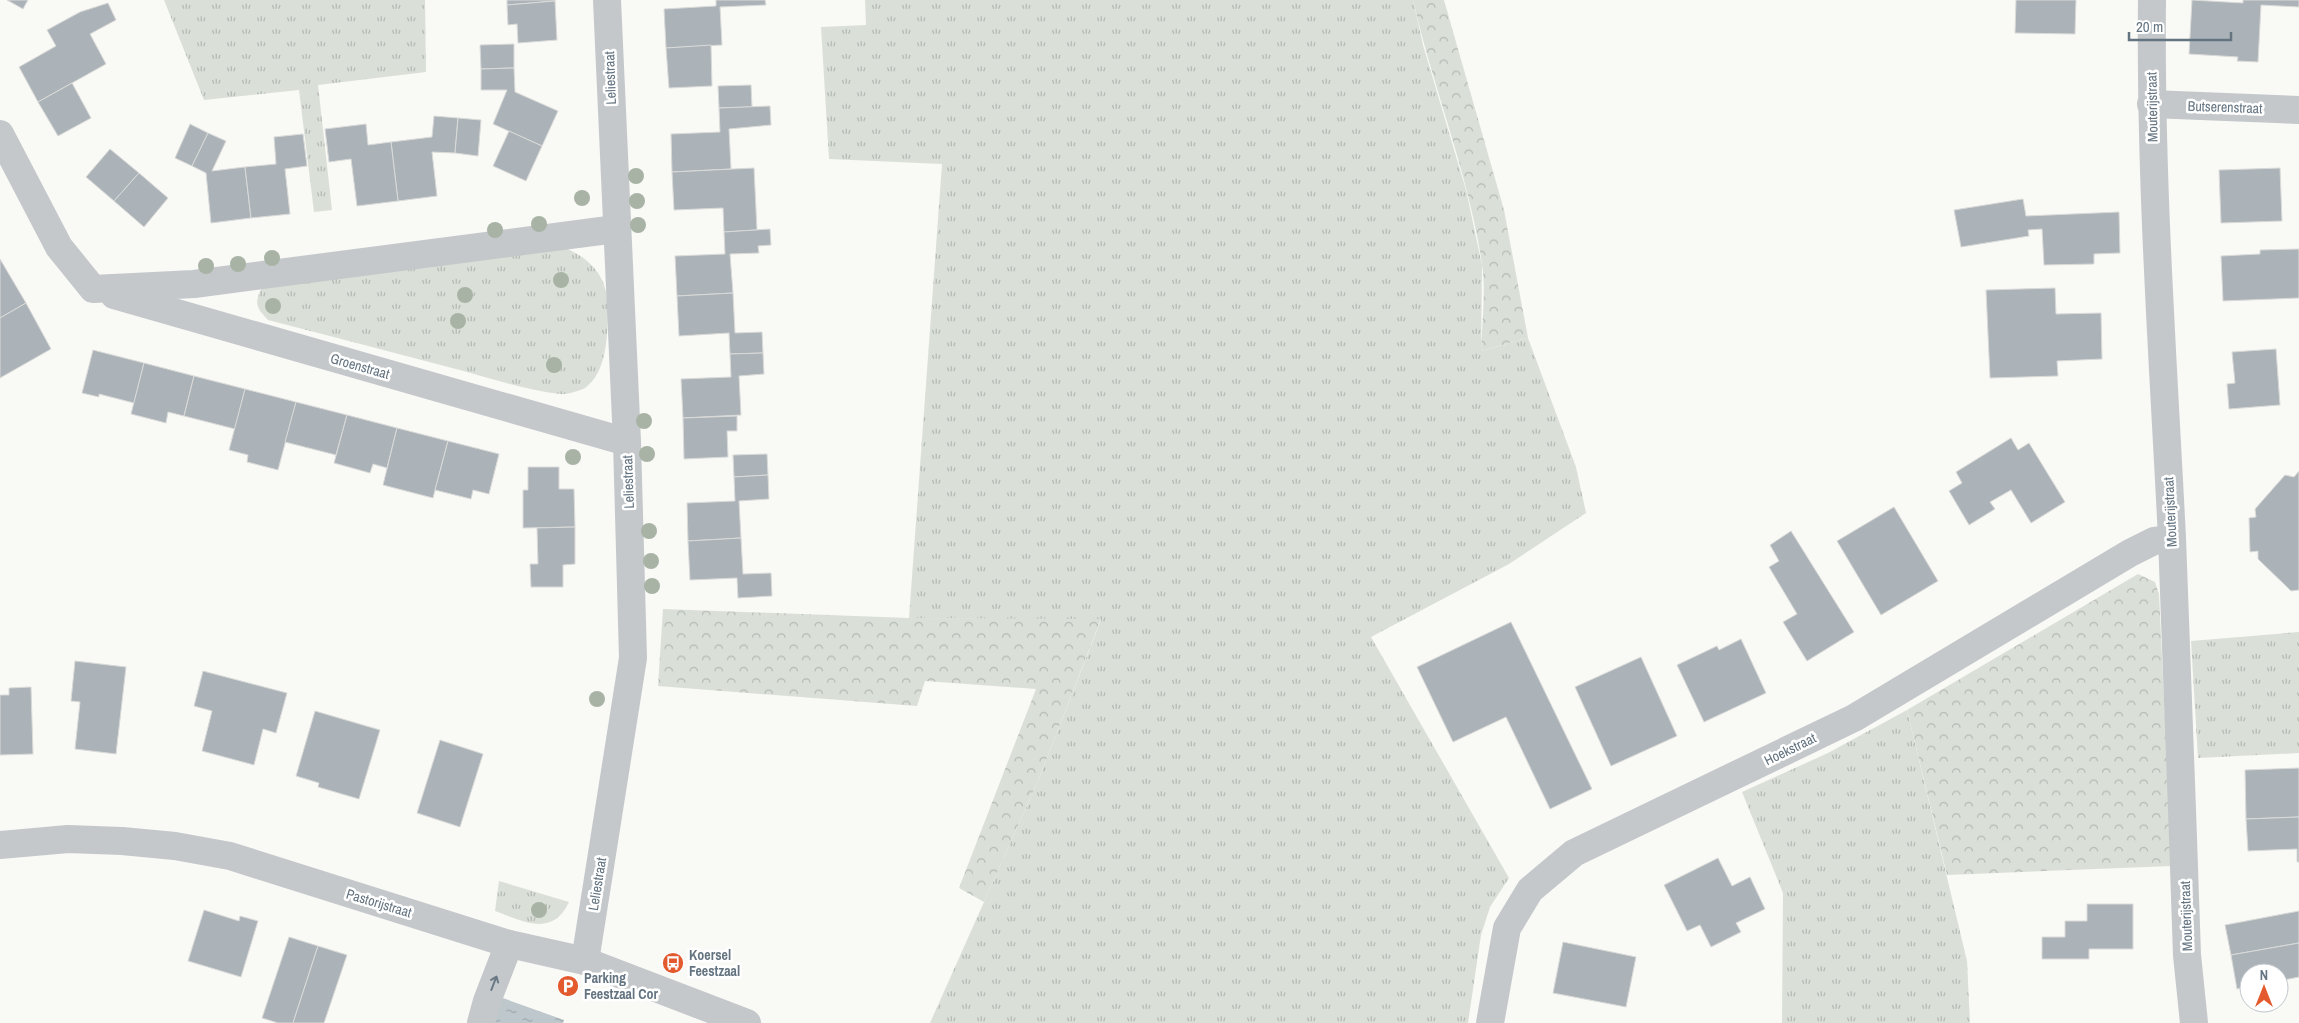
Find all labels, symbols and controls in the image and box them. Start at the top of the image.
scale bar [2129,10,2232,42]
text: 20 m [2136,16,2163,37]
street label: Leliestraat [600,51,620,105]
street label: Mouterijstraat [2142,72,2162,142]
street label: Butserenstraat [2187,97,2263,117]
street label: Groenstraat [328,349,392,383]
street label: Leliestraat [618,455,638,509]
street label: Mouterijstraat [2159,476,2181,548]
street label: Hoekstraat [1761,729,1819,769]
street label: Leliestraat [584,856,610,912]
street label: Mouterijstraat [2176,881,2196,951]
street label: Pastorijstraat [344,885,414,921]
place label: Koersel Feestzaal [689,946,740,980]
bus stop icon: Koersel Feestzaal [661,951,685,975]
north arrow [2239,963,2289,1013]
text: N [2260,966,2268,984]
place label: Parking Feestzaal Cor [584,969,659,1003]
parking icon: Parking Feestzaal Cor [556,974,580,998]
one-way arrow [489,976,499,991]

